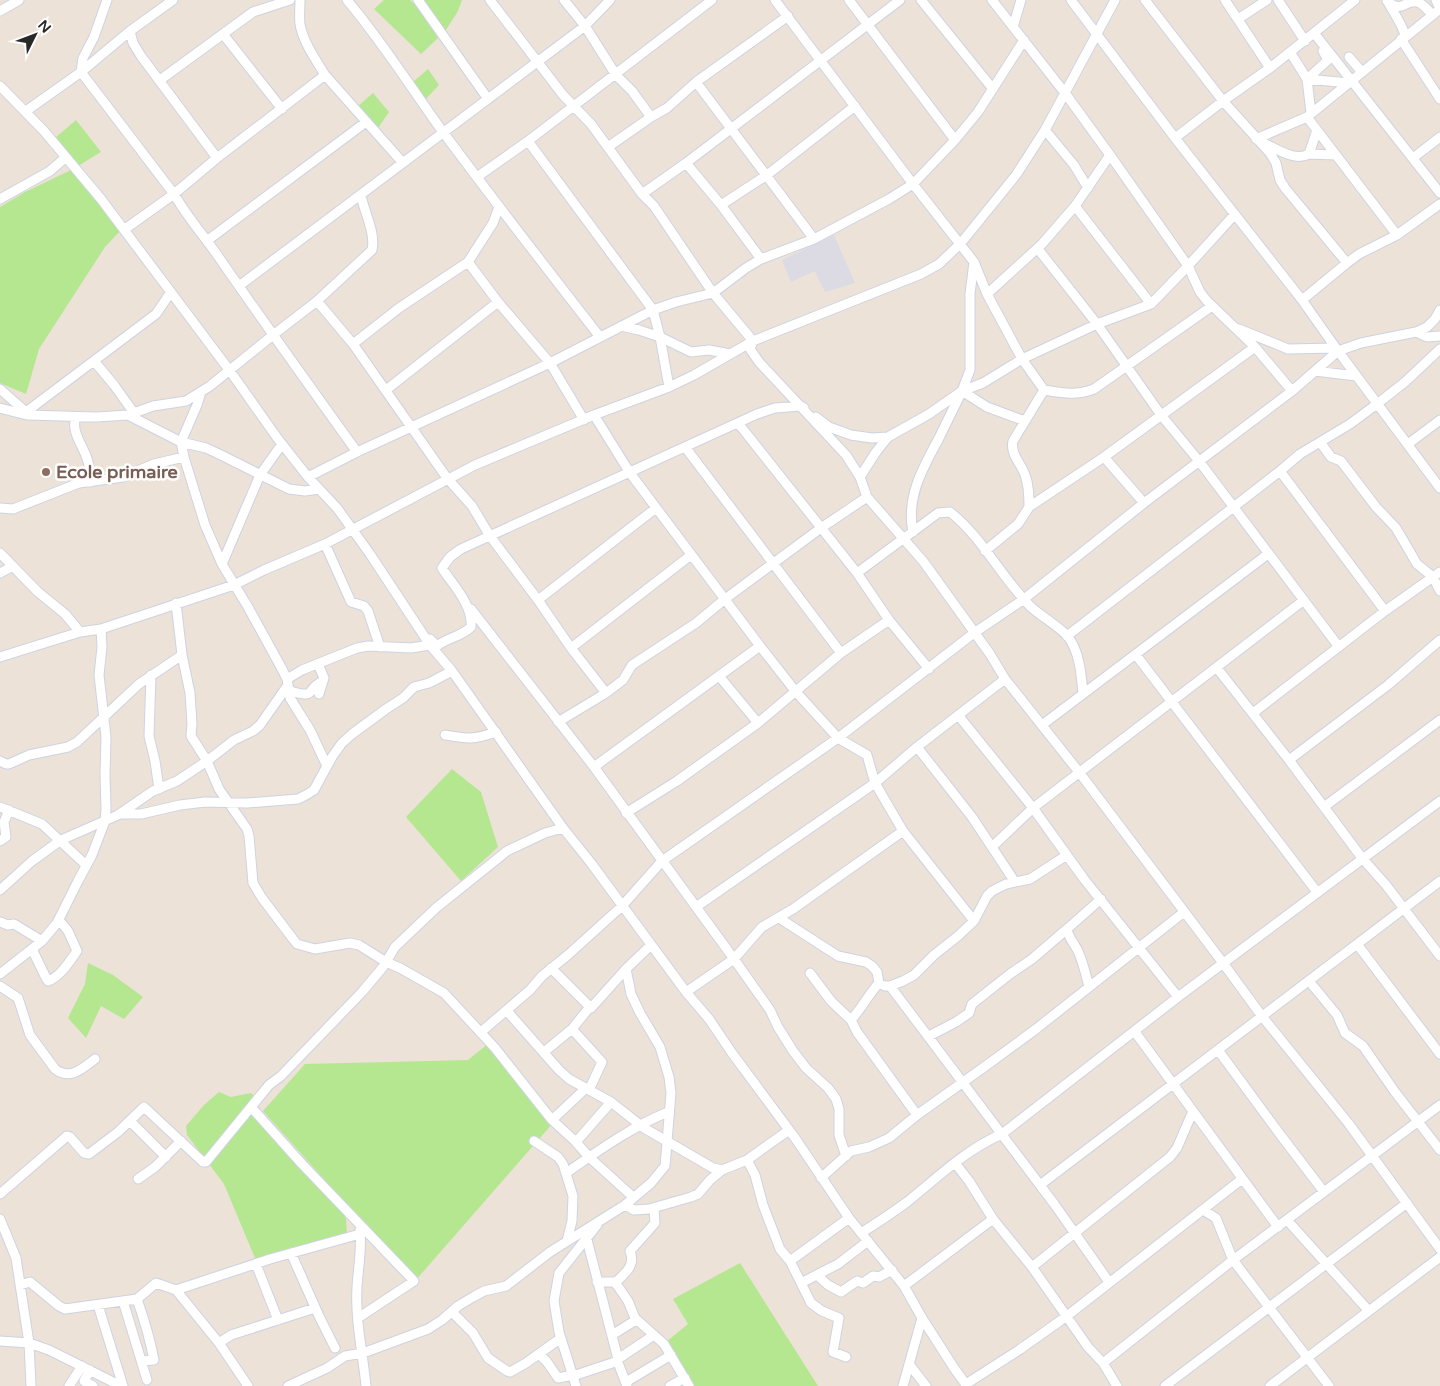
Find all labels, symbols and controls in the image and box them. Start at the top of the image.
north arrow [10,10,60,60]
text: N [34,17,54,37]
place label: Ecole primaire [56,461,178,483]
marker: Ecole primaire [40,466,52,478]

